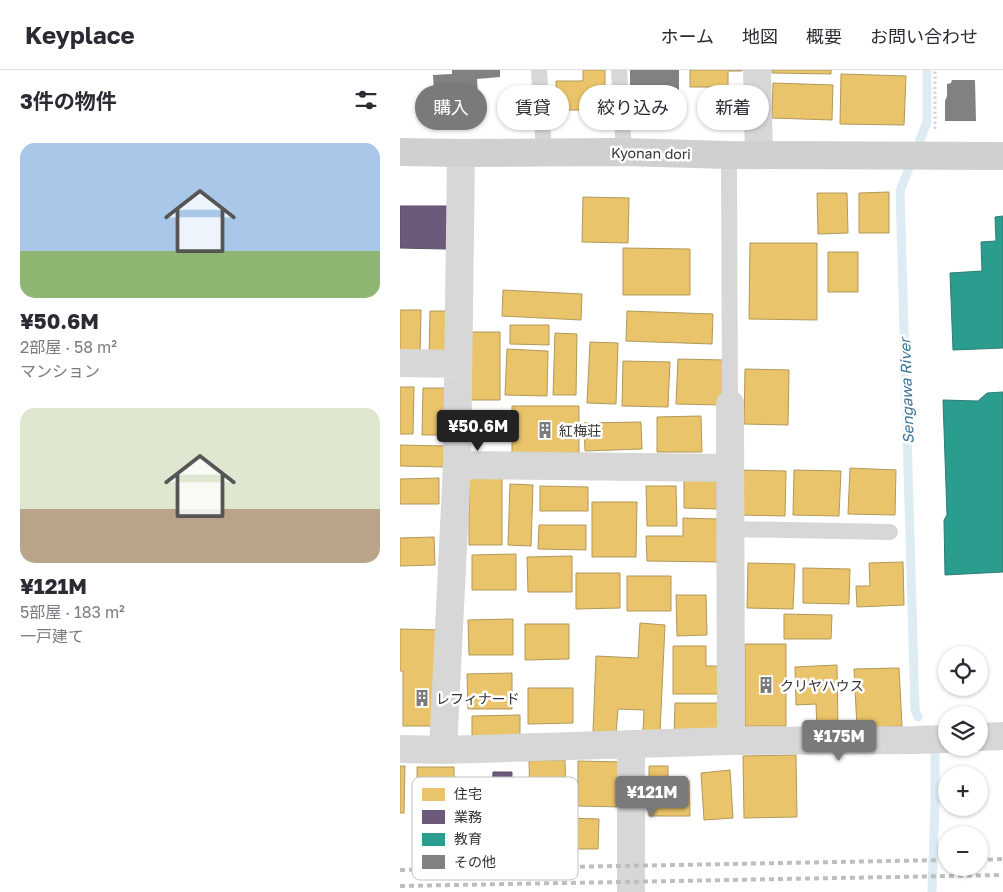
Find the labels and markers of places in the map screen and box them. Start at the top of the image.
pin: ¥50.6M [437,410,519,452]
building icon: 紅梅荘 [535,420,555,440]
place label: 紅梅荘 [559,422,601,439]
building icon: クリヤハウス [756,675,776,695]
place label: クリヤハウス [780,677,864,694]
building icon: レフィナード [412,688,432,708]
place label: レフィナード [436,690,520,707]
pin: ¥175M [804,720,874,762]
pin: ¥121M [617,776,687,818]

